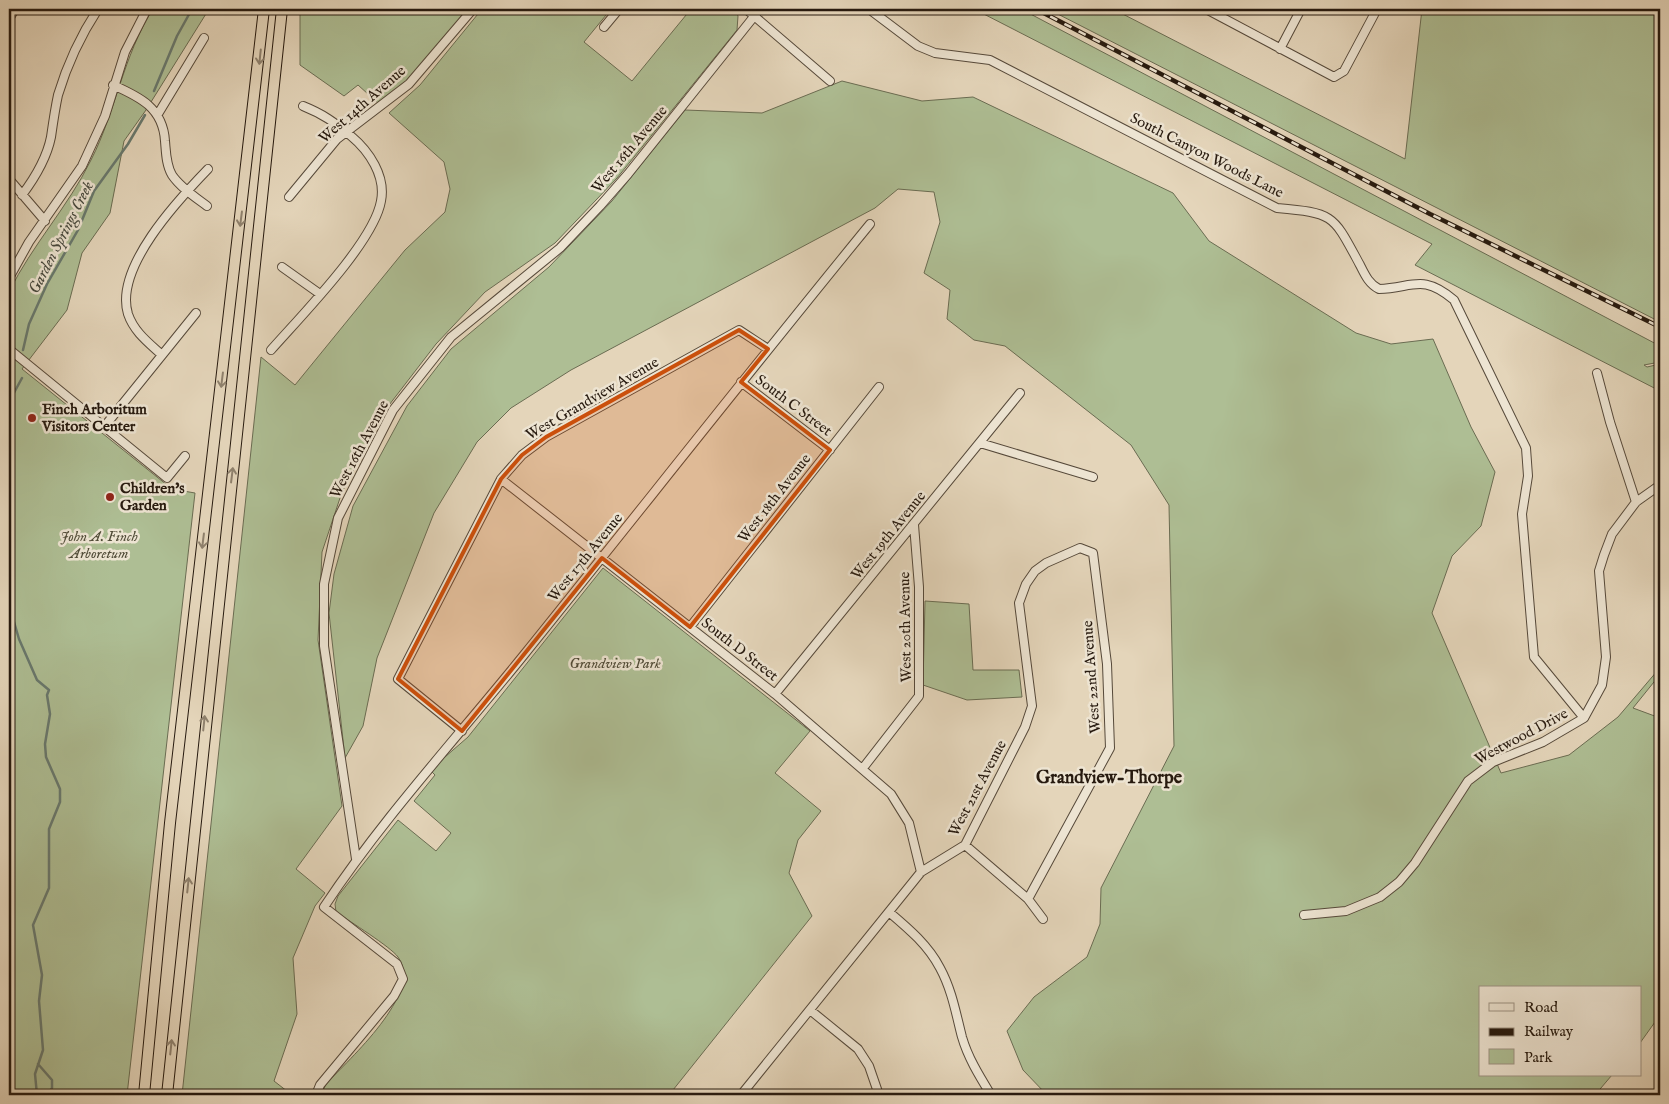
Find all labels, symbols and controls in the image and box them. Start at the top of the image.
one-way arrow [255,49,265,65]
street label: West 14th Avenue [315,61,410,147]
street label: West 16th Avenue [587,102,672,197]
street label: South Canyon Woods Lane [1127,108,1287,202]
water label: Garden Springs Creek [25,178,99,297]
one-way arrow [236,210,246,226]
street label: West Grandview Avenue [522,353,662,444]
street label: South C Street [752,370,836,440]
one-way arrow [217,372,227,388]
street label: West 16th Avenue [326,397,393,502]
place label: Finch Arboritum Visitors Center [41,400,147,436]
marker: Finch Arboritum Visitors Center [26,412,38,424]
street label: West 18th Avenue [734,450,815,547]
one-way arrow [227,467,237,483]
place label: Children's Garden [120,479,185,515]
street label: West 19th Avenue [847,487,930,583]
marker: Children's Garden [104,491,116,503]
street label: West 17th Avenue [544,509,627,606]
park label: John A. Finch Arboretum [60,527,139,563]
one-way arrow [198,533,208,549]
street label: West 20th Avenue [895,571,916,683]
street label: South D Street [697,613,782,685]
street label: West 22nd Avenue [1078,620,1105,734]
park label: Grandview Park [569,654,661,673]
street label: Westwood Drive [1471,704,1571,769]
one-way arrow [199,716,209,732]
street label: West 21st Avenue [944,737,1011,840]
district label: Grandview-Thorpe [1036,767,1183,790]
one-way arrow [183,877,193,893]
legend [1479,986,1642,1076]
text: Road [1524,998,1559,1017]
text: Railway [1524,1022,1574,1041]
one-way arrow [167,1039,176,1055]
text: Park [1524,1048,1554,1067]

